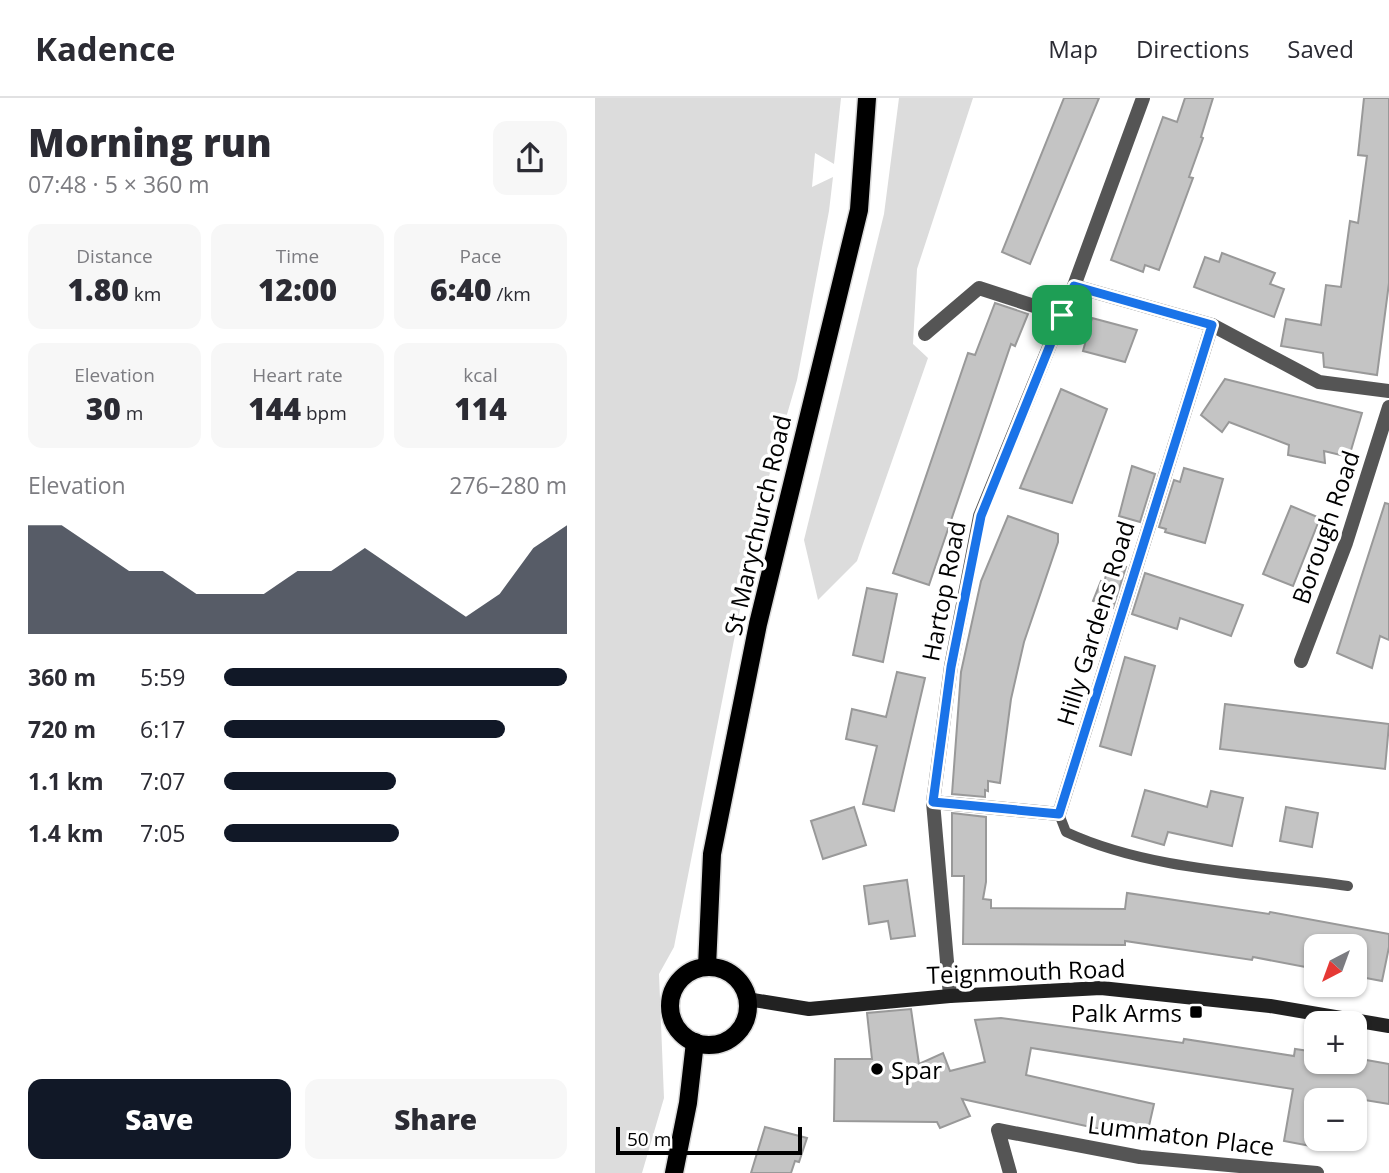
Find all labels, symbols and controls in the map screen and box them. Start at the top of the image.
text: Kadence [35,26,175,71]
text: Map [1048,32,1098,65]
text: Directions [1136,32,1249,65]
text: Saved [1287,32,1354,65]
text: Morning run [28,116,272,168]
button: share [493,121,567,195]
text: 07:48 · 5 × 360 m [28,168,210,200]
text: Distance [76,243,153,269]
text: Time [276,243,319,269]
text: Pace [460,243,501,269]
text: 1.80 [68,269,129,310]
text: 12:00 [258,269,337,310]
text: 6:40 [430,269,491,310]
text: km [129,281,161,307]
text: /km [491,281,531,307]
pin [1032,285,1092,345]
icon: arrive [1043,296,1081,334]
text: Elevation [74,362,155,388]
text: Heart rate [252,362,343,388]
text: kcal [463,362,498,388]
text: 30 [86,388,121,429]
text: 144 [248,388,301,429]
text: 114 [454,388,507,429]
text: m [121,400,143,426]
text: bpm [301,400,347,426]
street label: St Marychurch Road [716,412,798,638]
street label: Borough Road [1283,446,1367,608]
text: Elevation [28,469,126,501]
text: 276–280 m [449,469,567,501]
street label: Hilly Gardens Road [1048,517,1142,729]
street label: Hartop Road [913,518,973,664]
text: 360 m [28,661,96,693]
text: 5:59 [140,661,186,693]
text: 720 m [28,713,96,745]
text: 6:17 [140,713,186,745]
text: 1.1 km [28,765,104,797]
text: 7:07 [140,765,186,797]
text: 1.4 km [28,817,104,849]
text: 7:05 [140,817,186,849]
north arrow [1304,934,1367,998]
map controls [1304,934,1367,1151]
street label: Teignmouth Road [926,951,1126,991]
place label: Palk Arms [1071,996,1182,1029]
marker: Palk Arms [1188,1004,1204,1020]
button: + [1304,1011,1367,1074]
place label: Spar [891,1053,942,1086]
marker: Spar [869,1061,885,1077]
button: Save [28,1079,291,1159]
button: Share [305,1079,567,1159]
button: − [1304,1088,1367,1151]
street label: Lummaton Place [1086,1107,1276,1163]
scale bar [616,1124,801,1156]
text: 50 m [627,1126,671,1152]

